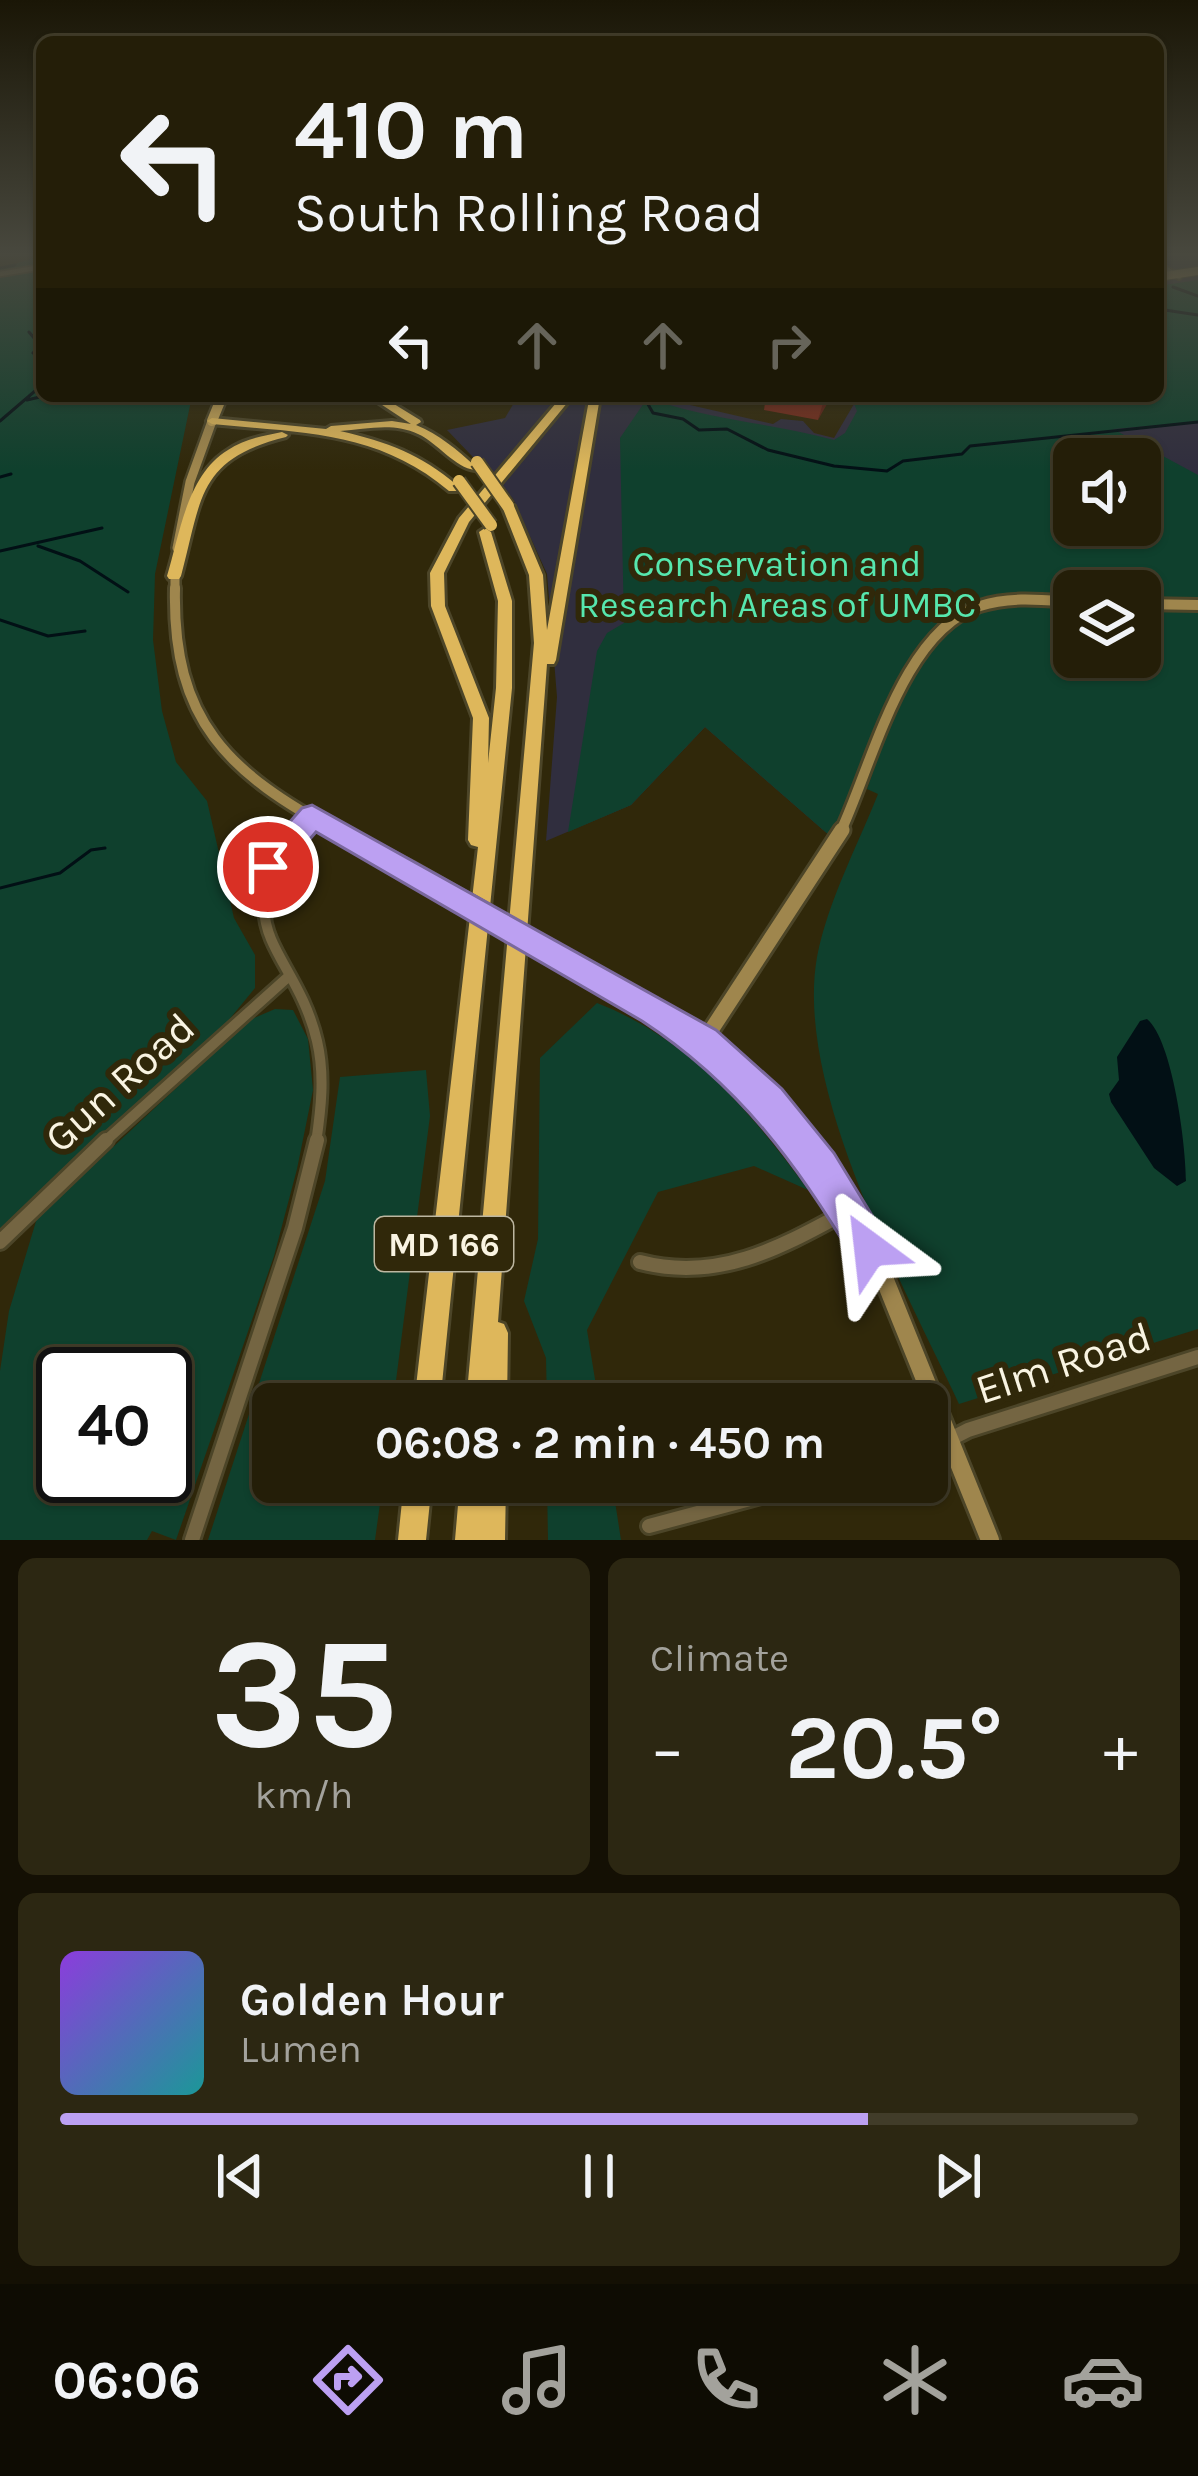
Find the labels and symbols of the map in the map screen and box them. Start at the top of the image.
park label: Conservation and Research Areas of UMBC [578,543,976,626]
pin [217,816,319,918]
street label: Gun Road [34,1002,205,1163]
position arrow [807,1186,933,1312]
road number: MD 166 [375,1217,513,1271]
street label: Elm Road [969,1311,1157,1415]
speed limit sign: 40 [36,1347,192,1503]

